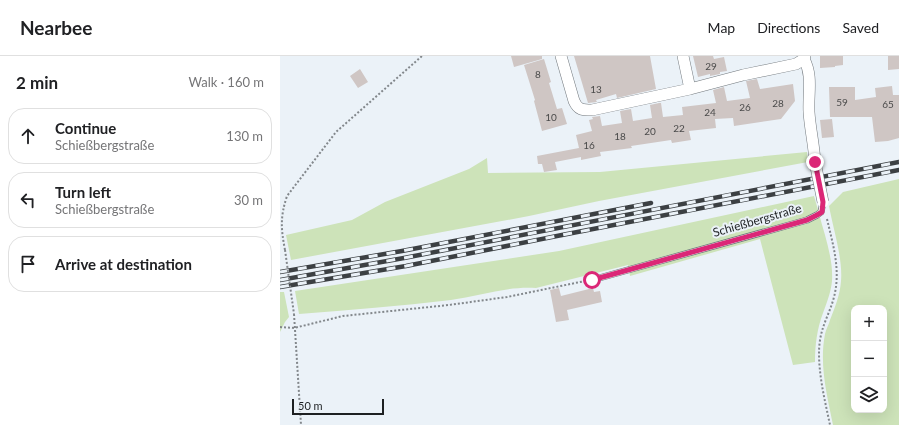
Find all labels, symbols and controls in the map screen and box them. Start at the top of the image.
text: Nearbee [20,16,92,39]
text: Map [708,19,735,36]
text: Directions [757,19,820,36]
text: Saved [842,19,879,36]
house number: 29 [705,60,717,72]
house number: 8 [535,68,541,80]
text: 2 min [16,72,58,93]
text: Walk · 160 m [188,74,264,90]
house number: 13 [590,83,602,95]
house number: 59 [836,96,848,108]
house number: 28 [772,97,784,109]
house number: 65 [882,98,894,110]
house number: 26 [739,101,751,113]
house number: 24 [704,106,716,118]
house number: 10 [545,111,557,123]
text: Continue [55,119,116,137]
house number: 22 [673,122,685,134]
icon: ahead [17,125,39,147]
house number: 20 [644,125,656,137]
text: 130 m [226,128,263,144]
house number: 18 [614,130,626,142]
text: Schießbergstraße [55,137,154,153]
house number: 16 [583,139,595,151]
route end [806,153,824,171]
text: Turn left [55,183,111,201]
icon: left [17,189,39,211]
text: 30 m [234,192,263,208]
street label: Schießbergstraße [711,200,803,240]
text: Schießbergstraße [55,201,154,217]
icon: arrive [17,253,39,275]
text: Arrive at destination [55,255,192,273]
route start [583,271,601,289]
map controls [851,305,887,413]
button: + [851,305,887,341]
button: − [851,341,887,377]
button: layers [851,377,887,413]
scale bar [292,397,384,416]
text: 50 m [298,399,323,412]

